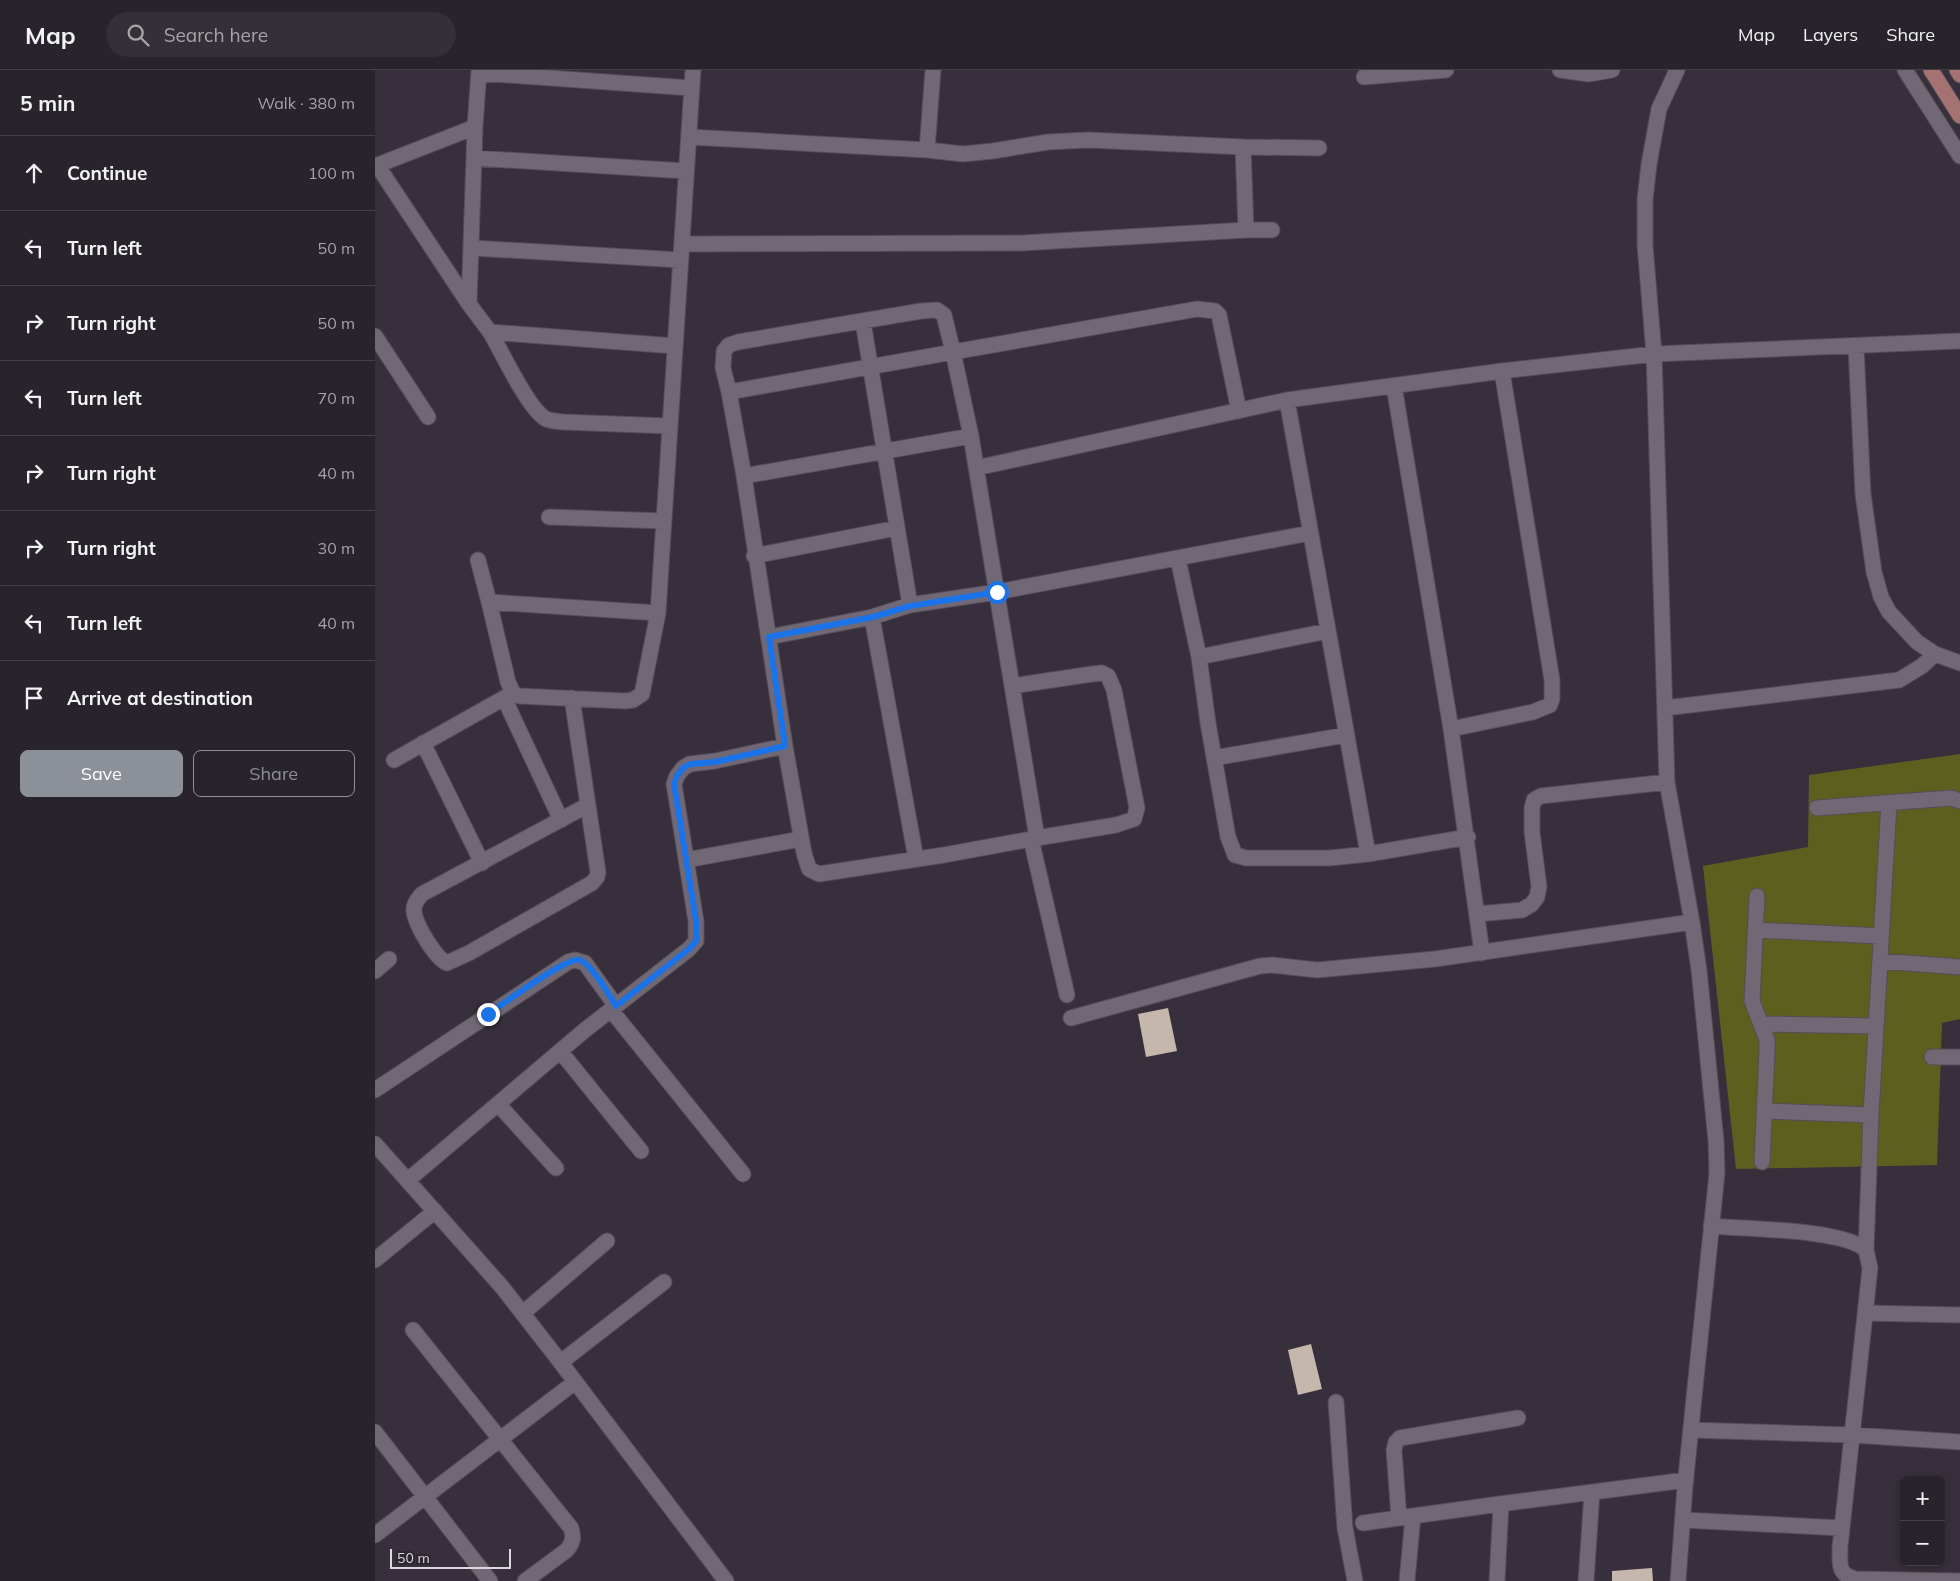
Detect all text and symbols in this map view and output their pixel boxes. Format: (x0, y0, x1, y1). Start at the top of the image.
search box (106, 12, 456, 57)
text: Map (25, 20, 76, 50)
icon: search (124, 21, 152, 49)
text: Search here (164, 23, 268, 47)
text: Map (1738, 23, 1775, 46)
text: Layers (1803, 23, 1858, 46)
text: Share (1886, 23, 1935, 46)
text: 5 min (20, 90, 75, 116)
text: Walk · 380 m (257, 93, 355, 113)
icon: ahead (20, 159, 48, 187)
text: Continue (67, 161, 147, 185)
text: 100 m (308, 163, 355, 183)
icon: left (20, 234, 48, 262)
text: Turn left (67, 236, 142, 260)
text: 50 m (318, 238, 355, 258)
icon: right (20, 309, 48, 337)
text: Turn right (67, 311, 156, 335)
text: 50 m (318, 313, 355, 333)
icon: left (20, 384, 48, 412)
text: Turn left (67, 386, 142, 410)
text: 70 m (318, 388, 355, 408)
icon: right (20, 459, 48, 487)
text: Turn right (67, 461, 156, 485)
text: 40 m (318, 463, 355, 483)
icon: right (20, 534, 48, 562)
text: Turn right (67, 536, 156, 560)
text: 30 m (318, 538, 355, 558)
route start (986, 581, 1009, 604)
icon: left (20, 609, 48, 637)
text: Turn left (67, 611, 142, 635)
text: 40 m (318, 613, 355, 633)
icon: arrive (20, 684, 48, 712)
text: Arrive at destination (67, 686, 253, 710)
button: Save (20, 750, 183, 797)
button: Share (193, 750, 355, 797)
route end (477, 1003, 500, 1026)
map controls (1900, 1476, 1945, 1566)
button: + (1900, 1476, 1945, 1521)
button: − (1900, 1521, 1945, 1566)
scale bar (390, 1546, 511, 1569)
text: 50 m (397, 1549, 430, 1567)

